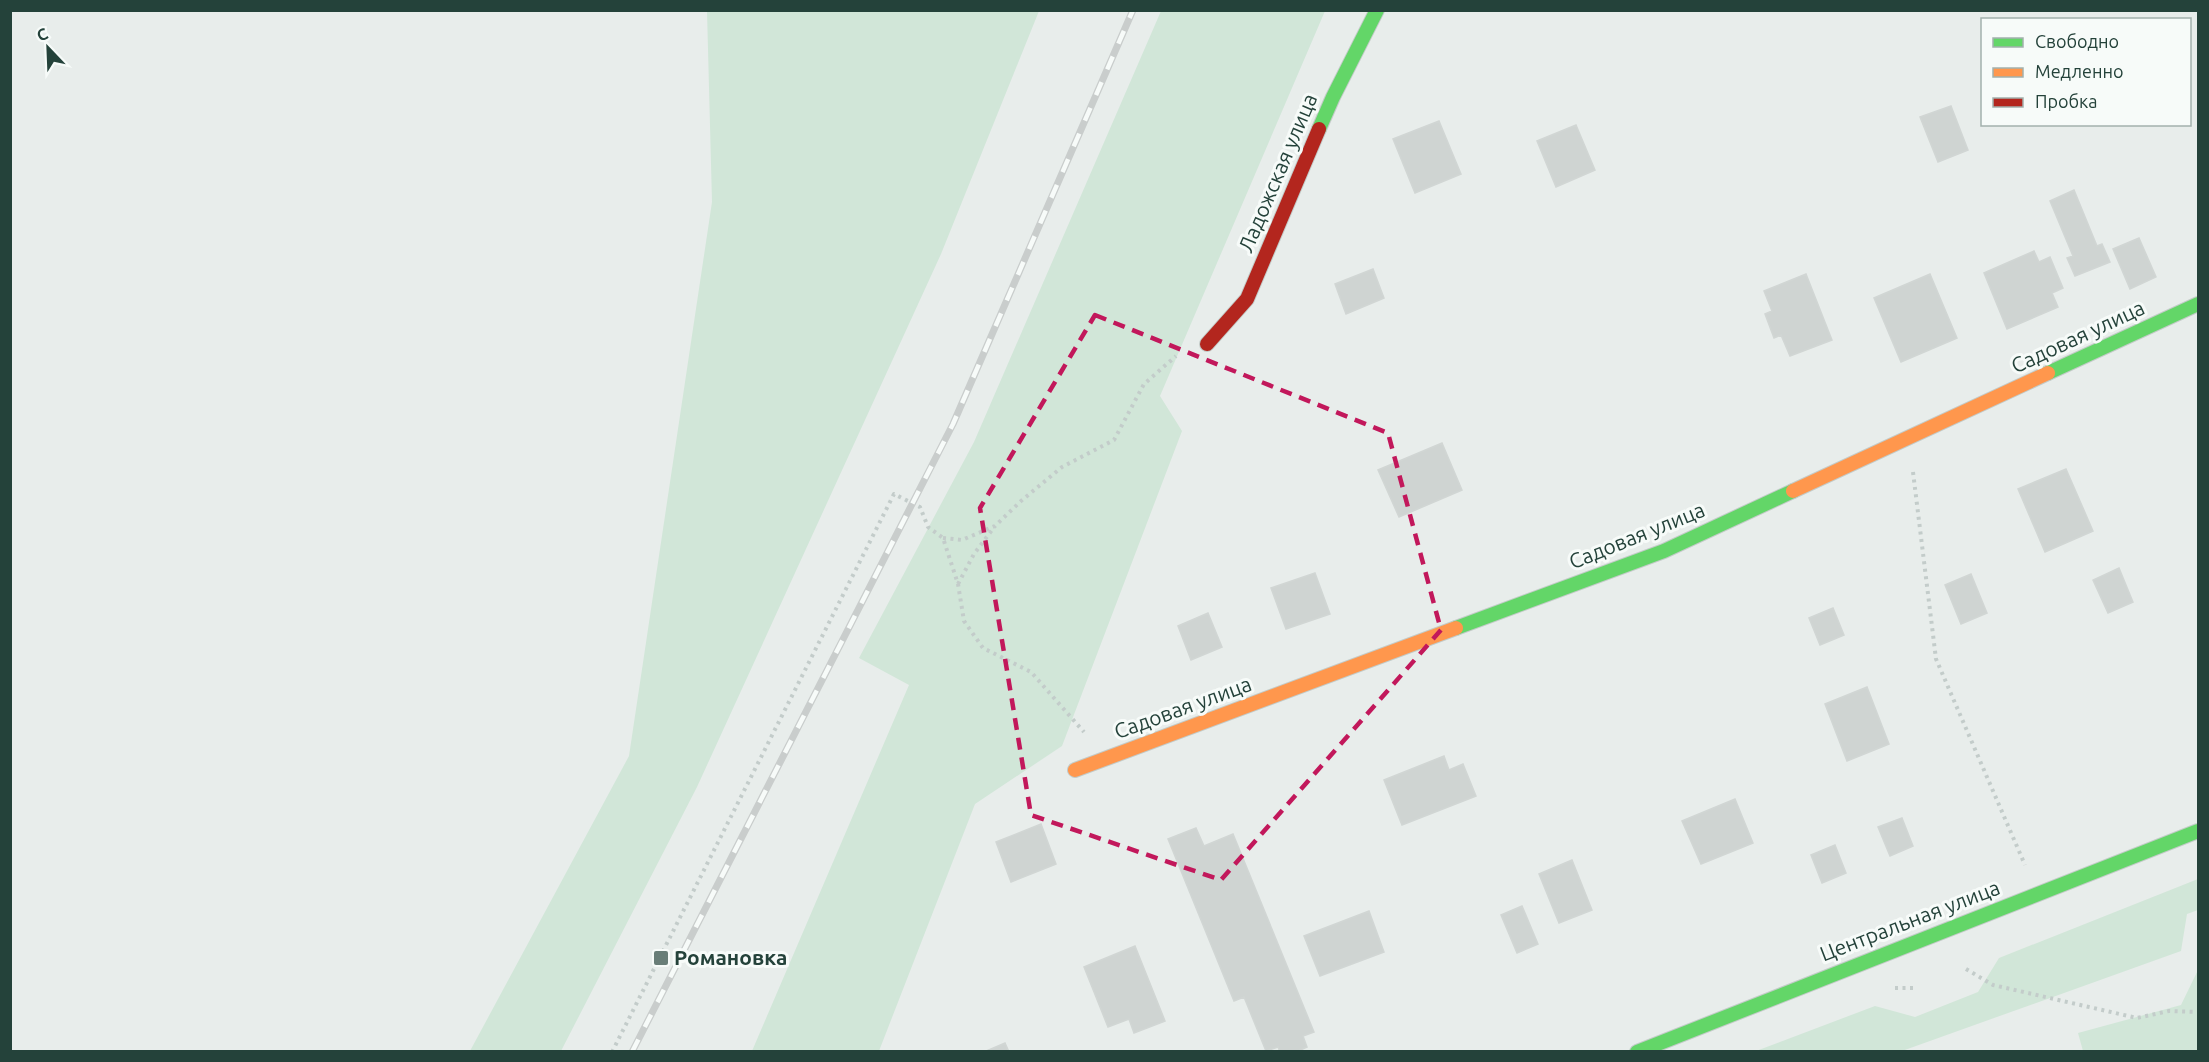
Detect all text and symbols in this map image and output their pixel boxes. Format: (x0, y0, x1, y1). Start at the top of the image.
north arrow (18, 18, 78, 78)
legend (1981, 18, 2191, 126)
text: С (34, 24, 50, 44)
text: Свободно (2035, 31, 2119, 51)
text: Медленно (2035, 61, 2124, 81)
street label: Ладожская улица (1233, 90, 1321, 255)
text: Пробка (2035, 91, 2098, 111)
street label: Садовая улица (2007, 295, 2148, 377)
street label: Садовая улица (1565, 497, 1708, 573)
street label: Садовая улица (1111, 671, 1255, 743)
street label: Центральная улица (1816, 875, 2003, 965)
place label: Романовка (674, 945, 787, 969)
marker: Романовка (652, 949, 670, 967)

